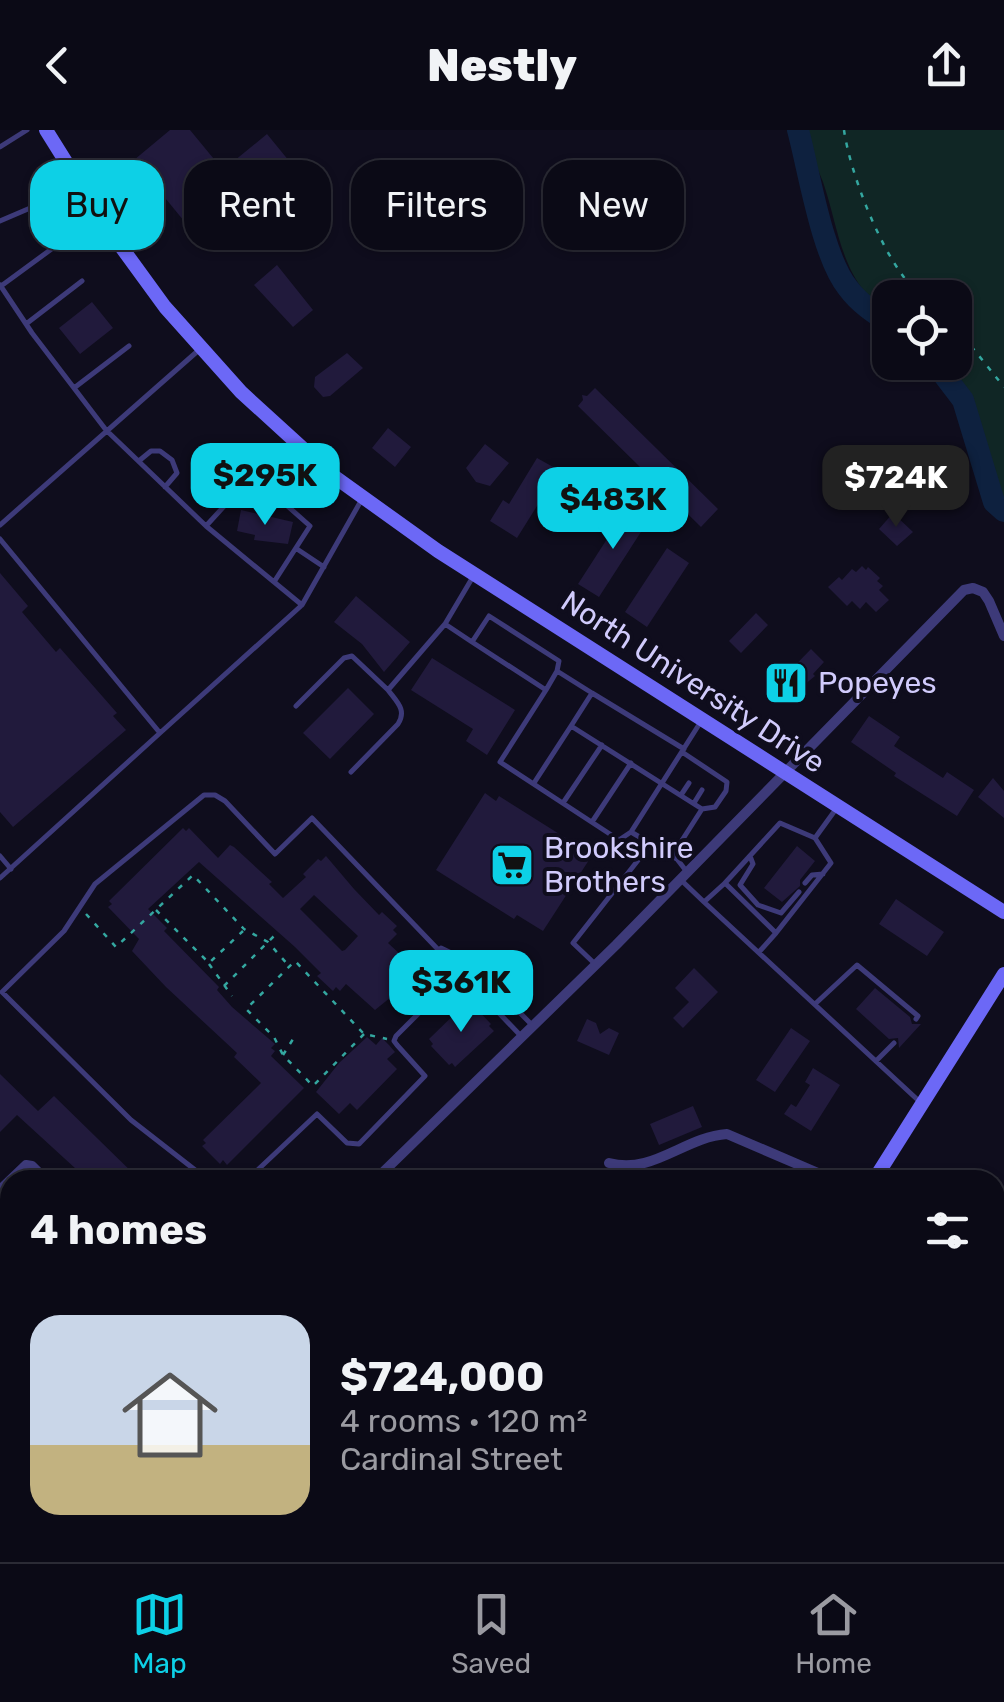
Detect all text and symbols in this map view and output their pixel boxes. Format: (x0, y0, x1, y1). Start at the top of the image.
icon: back (30, 38, 85, 93)
icon: share (919, 38, 974, 93)
text: Nestly (427, 39, 577, 92)
chip: Buy (30, 160, 164, 250)
chip: Rent (184, 160, 331, 250)
chip: Filters (351, 160, 523, 250)
chip: New (543, 160, 684, 250)
map controls (872, 280, 972, 380)
button: locate (872, 280, 972, 380)
pin: $295K (195, 443, 335, 528)
pin: $724K (826, 445, 966, 530)
text: $295K (213, 456, 317, 494)
text: $724K (844, 458, 948, 496)
pin: $483K (543, 467, 683, 552)
text: $483K (559, 480, 667, 518)
street label: North University Drive (554, 583, 832, 781)
restaurant icon: Popeyes (763, 660, 809, 706)
place label: Popeyes (818, 665, 937, 701)
place label: Brookshire Brothers (544, 830, 694, 900)
supermarket icon: Brookshire Brothers (489, 842, 535, 888)
pin: $361K (391, 950, 531, 1035)
text: $361K (411, 963, 511, 1001)
icon: filters (920, 1203, 975, 1258)
text: 4 homes (30, 1205, 207, 1255)
text: $724,000 (340, 1352, 545, 1402)
icon: home (110, 1355, 230, 1475)
text: 4 rooms · 120 m² (340, 1402, 587, 1440)
text: Cardinal Street (340, 1440, 563, 1478)
tab: Map (132, 1587, 187, 1680)
tab: Saved (451, 1587, 531, 1680)
tab: Home (795, 1587, 872, 1680)

